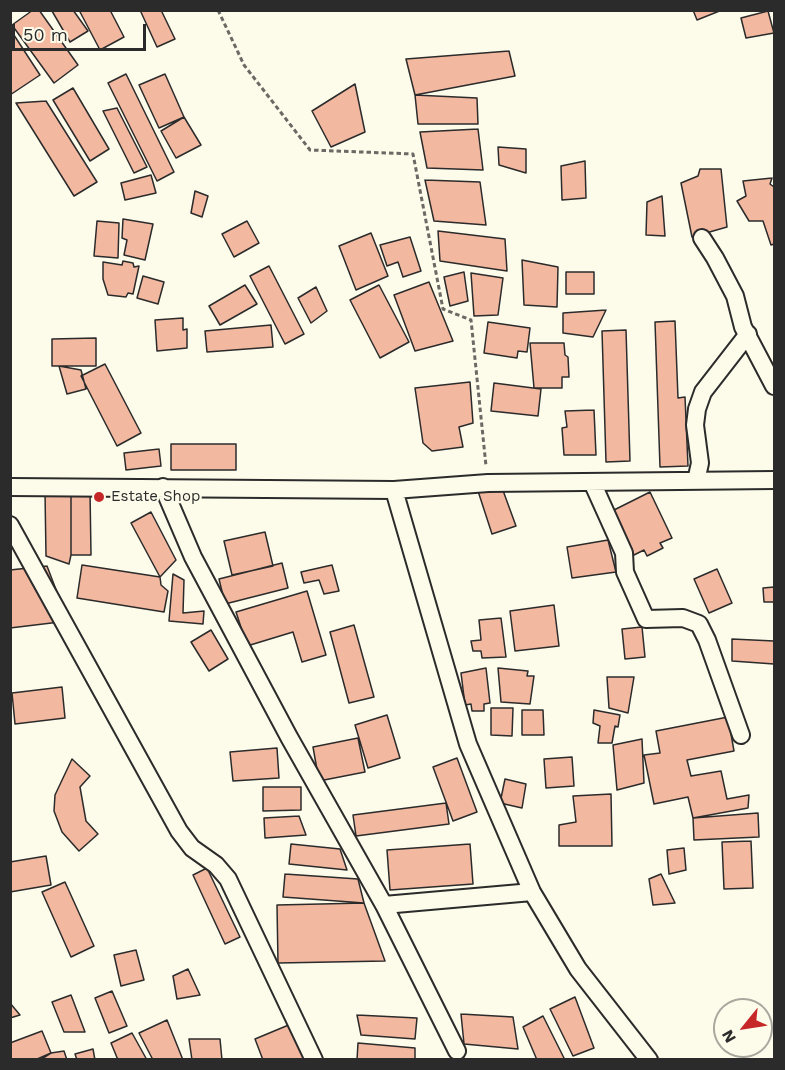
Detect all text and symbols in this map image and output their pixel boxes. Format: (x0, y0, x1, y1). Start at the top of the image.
scale bar (15, 12, 148, 50)
text: 50 m (23, 24, 68, 45)
place label: Estate Shop (111, 488, 200, 506)
marker: Estate Shop (92, 490, 106, 504)
north arrow (713, 998, 773, 1058)
text: N (718, 1026, 740, 1046)

